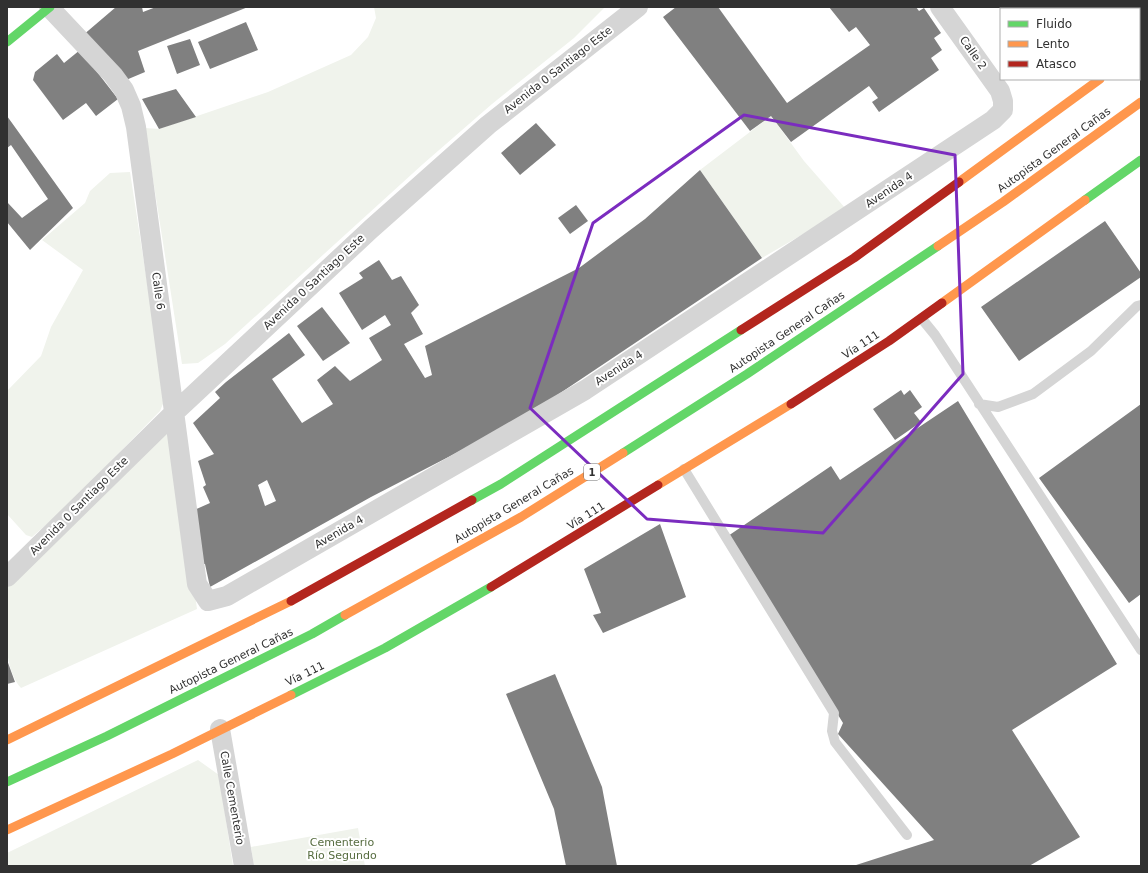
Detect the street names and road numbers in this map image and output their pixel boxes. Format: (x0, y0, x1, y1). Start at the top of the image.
street label: Avenida 0 Santiago Este (501, 24, 615, 116)
street label: Calle 2 (957, 34, 989, 72)
street label: Autopista General Cañas (995, 104, 1113, 195)
street label: Avenida 4 (863, 169, 915, 211)
street label: Avenida 0 Santiago Este (261, 232, 367, 332)
street label: Calle 6 (149, 271, 167, 311)
street label: Autopista General Cañas (727, 288, 847, 376)
street label: Vía 111 (840, 328, 882, 362)
street label: Avenida 4 (593, 348, 645, 388)
street label: Avenida 0 Santiago Este (27, 454, 131, 558)
street label: Autopista General Cañas (452, 464, 576, 546)
road number: 1 (584, 464, 600, 480)
street label: Vía 111 (565, 499, 607, 533)
street label: Avenida 4 (312, 513, 366, 551)
street label: Autopista General Cañas (167, 625, 295, 697)
street label: Vía 111 (283, 659, 327, 689)
street label: Calle Cementerio (217, 750, 247, 846)

